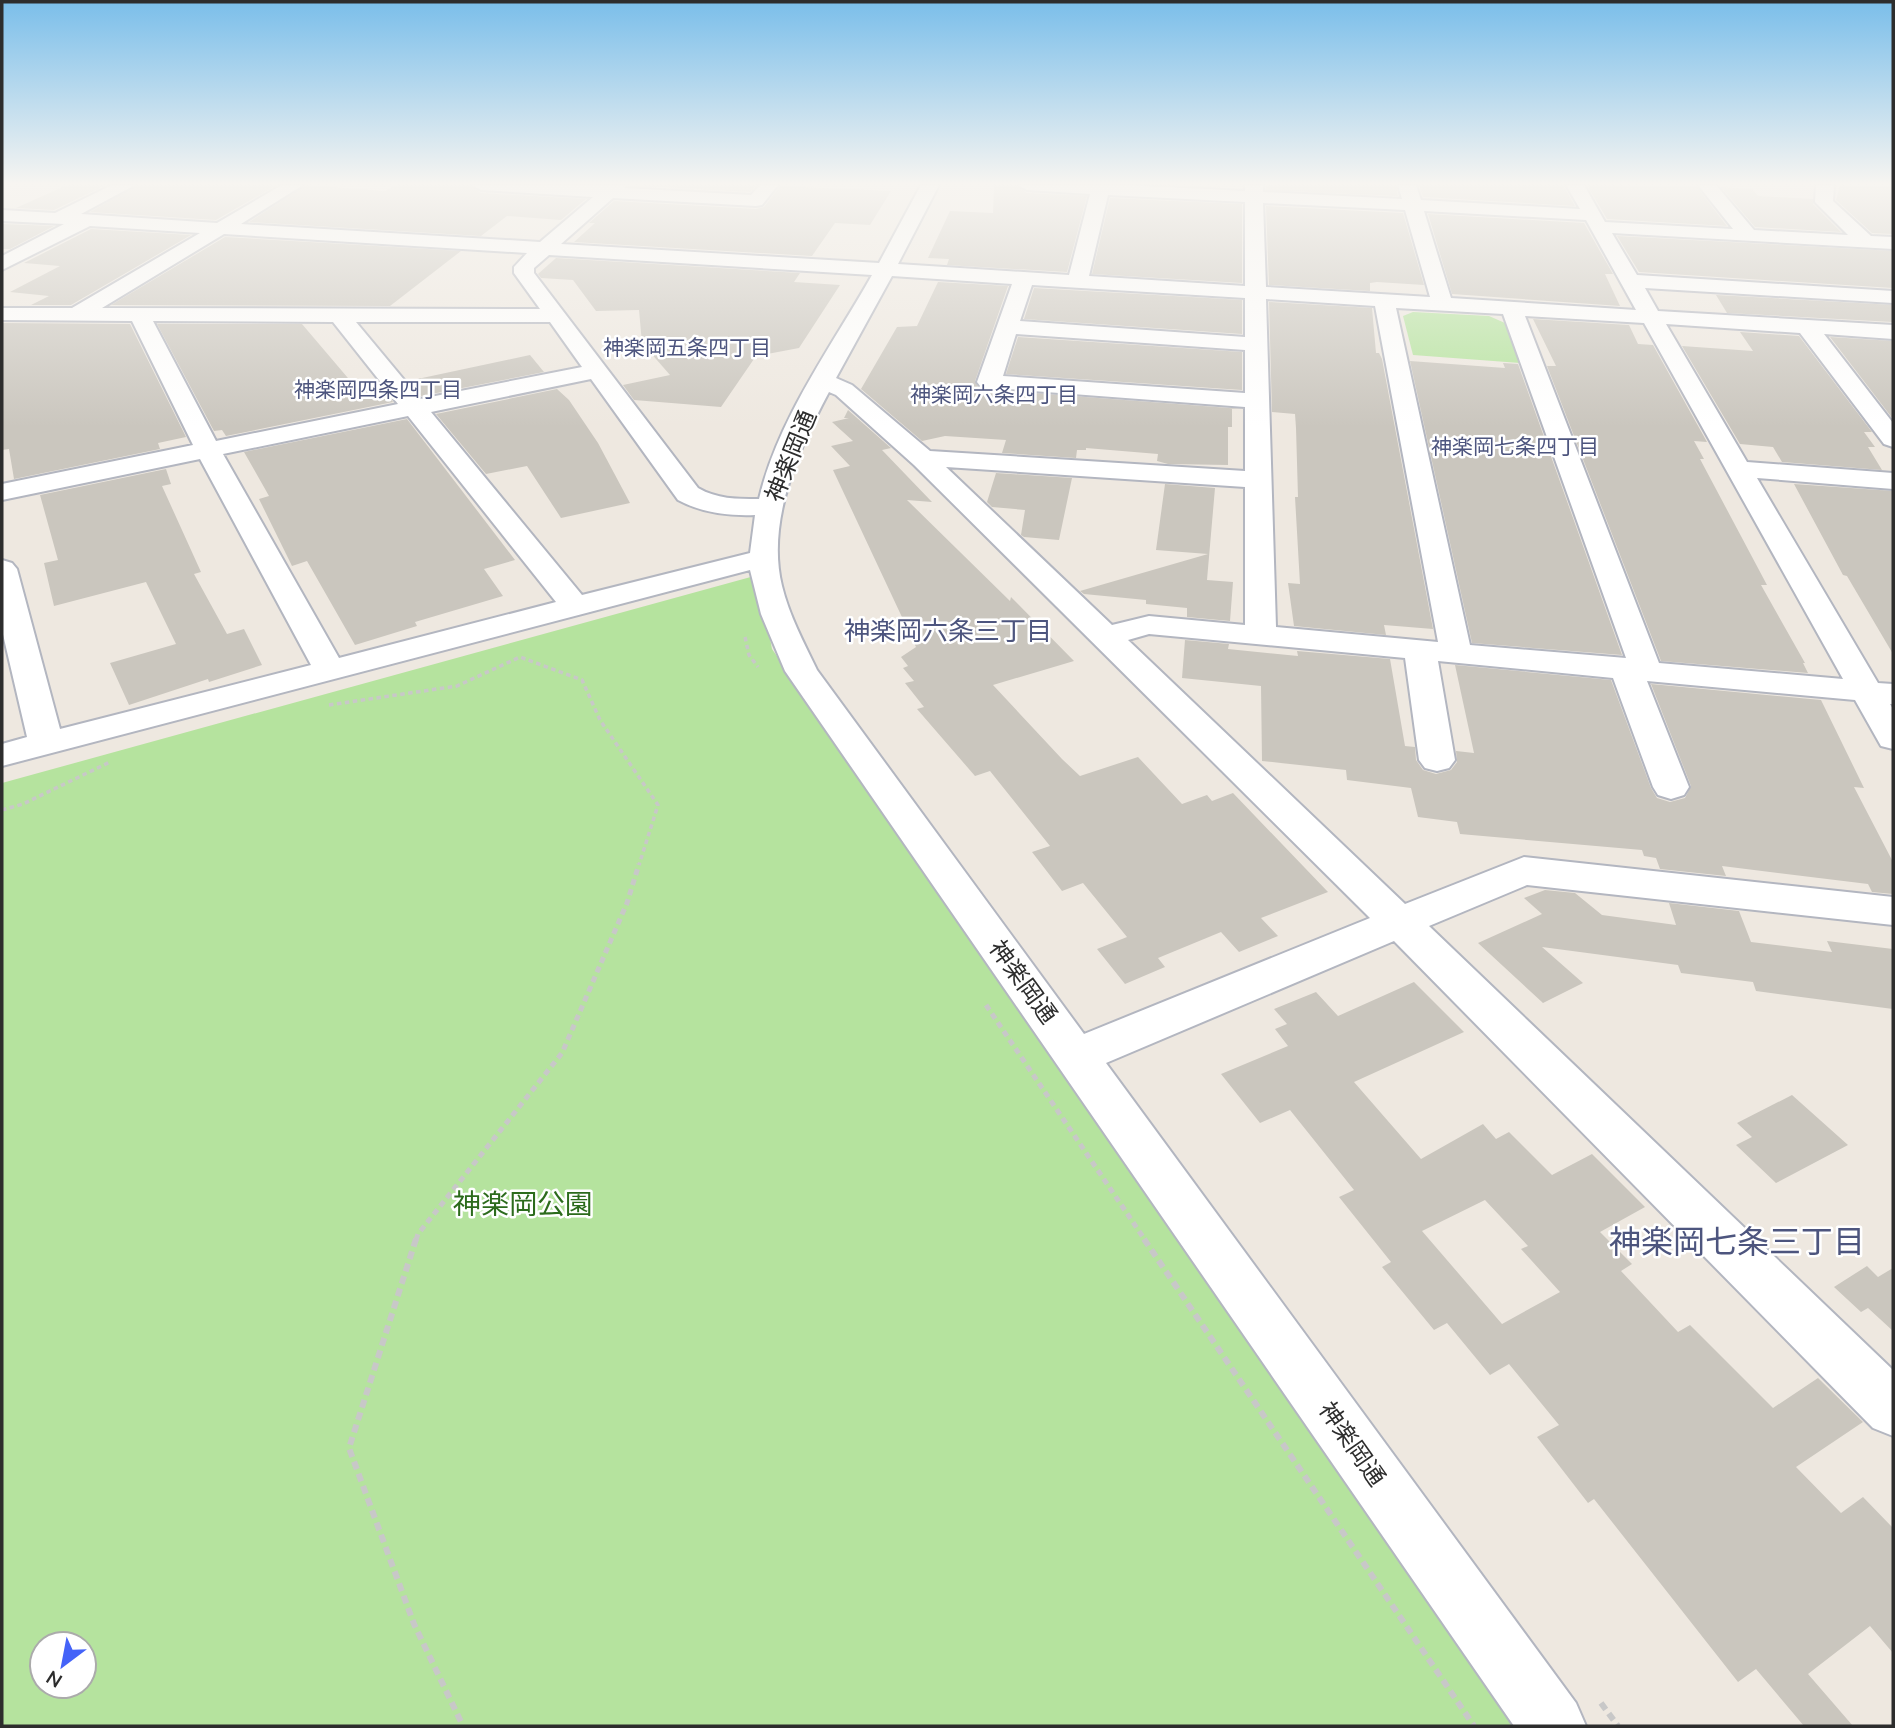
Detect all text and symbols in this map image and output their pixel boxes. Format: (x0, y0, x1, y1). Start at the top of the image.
district label: 神楽岡五条四丁目 (603, 334, 771, 362)
district label: 神楽岡四条四丁目 (294, 376, 462, 404)
district label: 神楽岡六条四丁目 (910, 381, 1078, 409)
street label: 神楽岡通 (758, 406, 824, 506)
district label: 神楽岡七条四丁目 (1431, 433, 1599, 461)
district label: 神楽岡六条三丁目 (844, 614, 1052, 649)
street label: 神楽岡通 (982, 934, 1064, 1030)
park label: 神楽岡公園 (453, 1186, 593, 1224)
district label: 神楽岡七条三丁目 (1609, 1221, 1865, 1264)
street label: 神楽岡通 (1311, 1396, 1393, 1492)
north arrow (28, 1630, 98, 1700)
text: N (42, 1664, 67, 1693)

